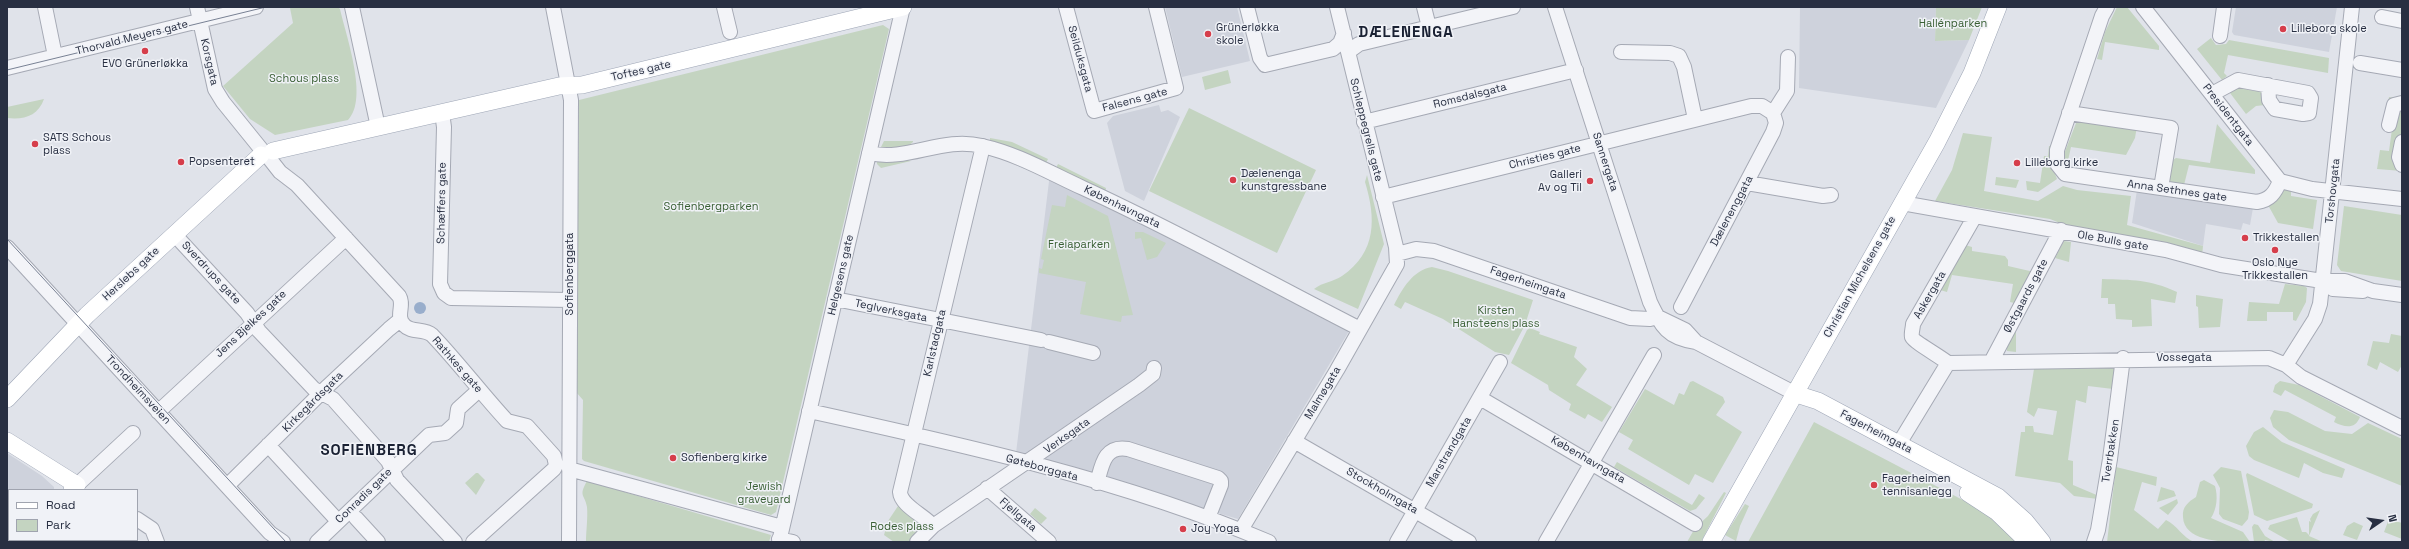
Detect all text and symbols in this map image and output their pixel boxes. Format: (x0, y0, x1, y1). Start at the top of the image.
park label: Hallénparken (1919, 17, 1987, 31)
street label: Thorvald Meyers gate (75, 18, 189, 58)
place label: Grünerløkka skole (1216, 21, 1279, 47)
place label: Lilleborg skole (2291, 22, 2367, 36)
street label: Seilduksgata (1065, 24, 1095, 94)
district label: DÆLENENGA (1358, 24, 1454, 42)
marker: Lilleborg skole (2278, 24, 2288, 34)
marker: Grünerløkka skole (1203, 29, 1213, 39)
street label: Korsgata (197, 37, 221, 87)
marker: EVO Grünerløkka (140, 46, 150, 56)
place label: EVO Grünerløkka (102, 57, 188, 71)
street label: Toftes gate (610, 58, 672, 84)
park label: Schous plass (269, 72, 339, 86)
street label: Schleppegrells gate (1347, 77, 1385, 183)
street label: Romsdalsgata (1432, 80, 1508, 112)
street label: Presidentgata (2200, 81, 2256, 149)
street label: Falsens gate (1101, 85, 1169, 115)
place label: SATS Schous plass (43, 131, 111, 157)
street label: Sannergata (1589, 131, 1621, 193)
marker: SATS Schous plass (30, 139, 40, 149)
street label: Christies gate (1508, 142, 1582, 172)
place label: Popsenteret (189, 155, 255, 169)
place label: Lilleborg kirke (2025, 156, 2098, 170)
marker: Popsenteret (176, 157, 186, 167)
marker: Lilleborg kirke (2012, 158, 2022, 168)
street label: Torshovgata (2323, 158, 2343, 224)
street label: Schæffers gate (435, 162, 449, 244)
place label: Dælenenga kunstgressbane (1241, 167, 1327, 193)
place label: Galleri Av og Til (1538, 168, 1582, 194)
street label: Dælenenggata (1708, 173, 1756, 249)
marker: Dælenenga kunstgressbane (1228, 175, 1238, 185)
marker: Galleri Av og Til (1585, 176, 1595, 186)
street label: Anna Sethnes gate (2126, 177, 2228, 205)
street label: Københavngata (1082, 183, 1162, 231)
park label: Sofienbergparken (664, 200, 758, 214)
street label: Christian Michelsens gate (1821, 214, 1899, 340)
street label: Ole Bulls gate (2076, 228, 2150, 254)
place label: Trikkestallen (2253, 231, 2319, 245)
street label: Sofienberggata (563, 233, 577, 315)
marker: Trikkestallen (2240, 233, 2250, 243)
street label: Helgesens gate (825, 234, 857, 316)
park label: Freiaparken (1048, 238, 1110, 252)
street label: Sverdrups gate (179, 239, 243, 307)
street label: Herslebs gate (100, 244, 162, 304)
marker: Oslo Nye Trikkestallen (2270, 245, 2280, 255)
place label: Oslo Nye Trikkestallen (2242, 256, 2308, 282)
street label: Østgaards gate (2001, 257, 2051, 335)
street label: Fagerheimgata (1488, 264, 1568, 302)
street label: Askergata (1911, 269, 1949, 321)
street label: Jens Bjelkes gate (213, 288, 289, 360)
street label: Teglverksgata (853, 297, 929, 325)
park label: Kirsten Hansteens plass (1453, 304, 1539, 330)
street label: Karlstadgata (921, 308, 949, 378)
street label: Rathkes gate (429, 334, 485, 396)
street label: Vossegata (2156, 351, 2212, 365)
street label: Trondheimsveien (103, 353, 173, 427)
street label: Malmøgata (1302, 364, 1344, 422)
street label: Kirkegårdsgata (280, 369, 346, 435)
street label: Fagerheimgata (1838, 407, 1914, 457)
street label: Marstrandgata (1424, 414, 1474, 490)
street label: Verksgata (1041, 415, 1093, 457)
street label: Tverrbakken (2099, 418, 2123, 484)
street label: Københavngata (1549, 433, 1627, 487)
district label: SOFIENBERG (320, 442, 418, 460)
place label: Sofienberg kirke (681, 451, 767, 465)
street label: Gøteborggata (1004, 452, 1080, 484)
marker: Sofienberg kirke (668, 453, 678, 463)
street label: Stockholmgata (1344, 465, 1420, 517)
street label: Conradis gate (333, 466, 395, 526)
place label: Fagerheimen tennisanlegg (1882, 472, 1952, 498)
park label: Jewish graveyard (737, 480, 791, 506)
marker: Fagerheimen tennisanlegg (1869, 480, 1879, 490)
legend (8, 489, 138, 541)
street label: Fjellgata (997, 495, 1039, 535)
text: Road (46, 497, 75, 513)
north arrow (2361, 501, 2401, 541)
text: N (2385, 513, 2400, 523)
text: Park (46, 517, 71, 533)
park label: Rodes plass (870, 520, 934, 534)
place label: Joy Yoga (1191, 522, 1240, 536)
marker: Joy Yoga (1178, 524, 1188, 534)

